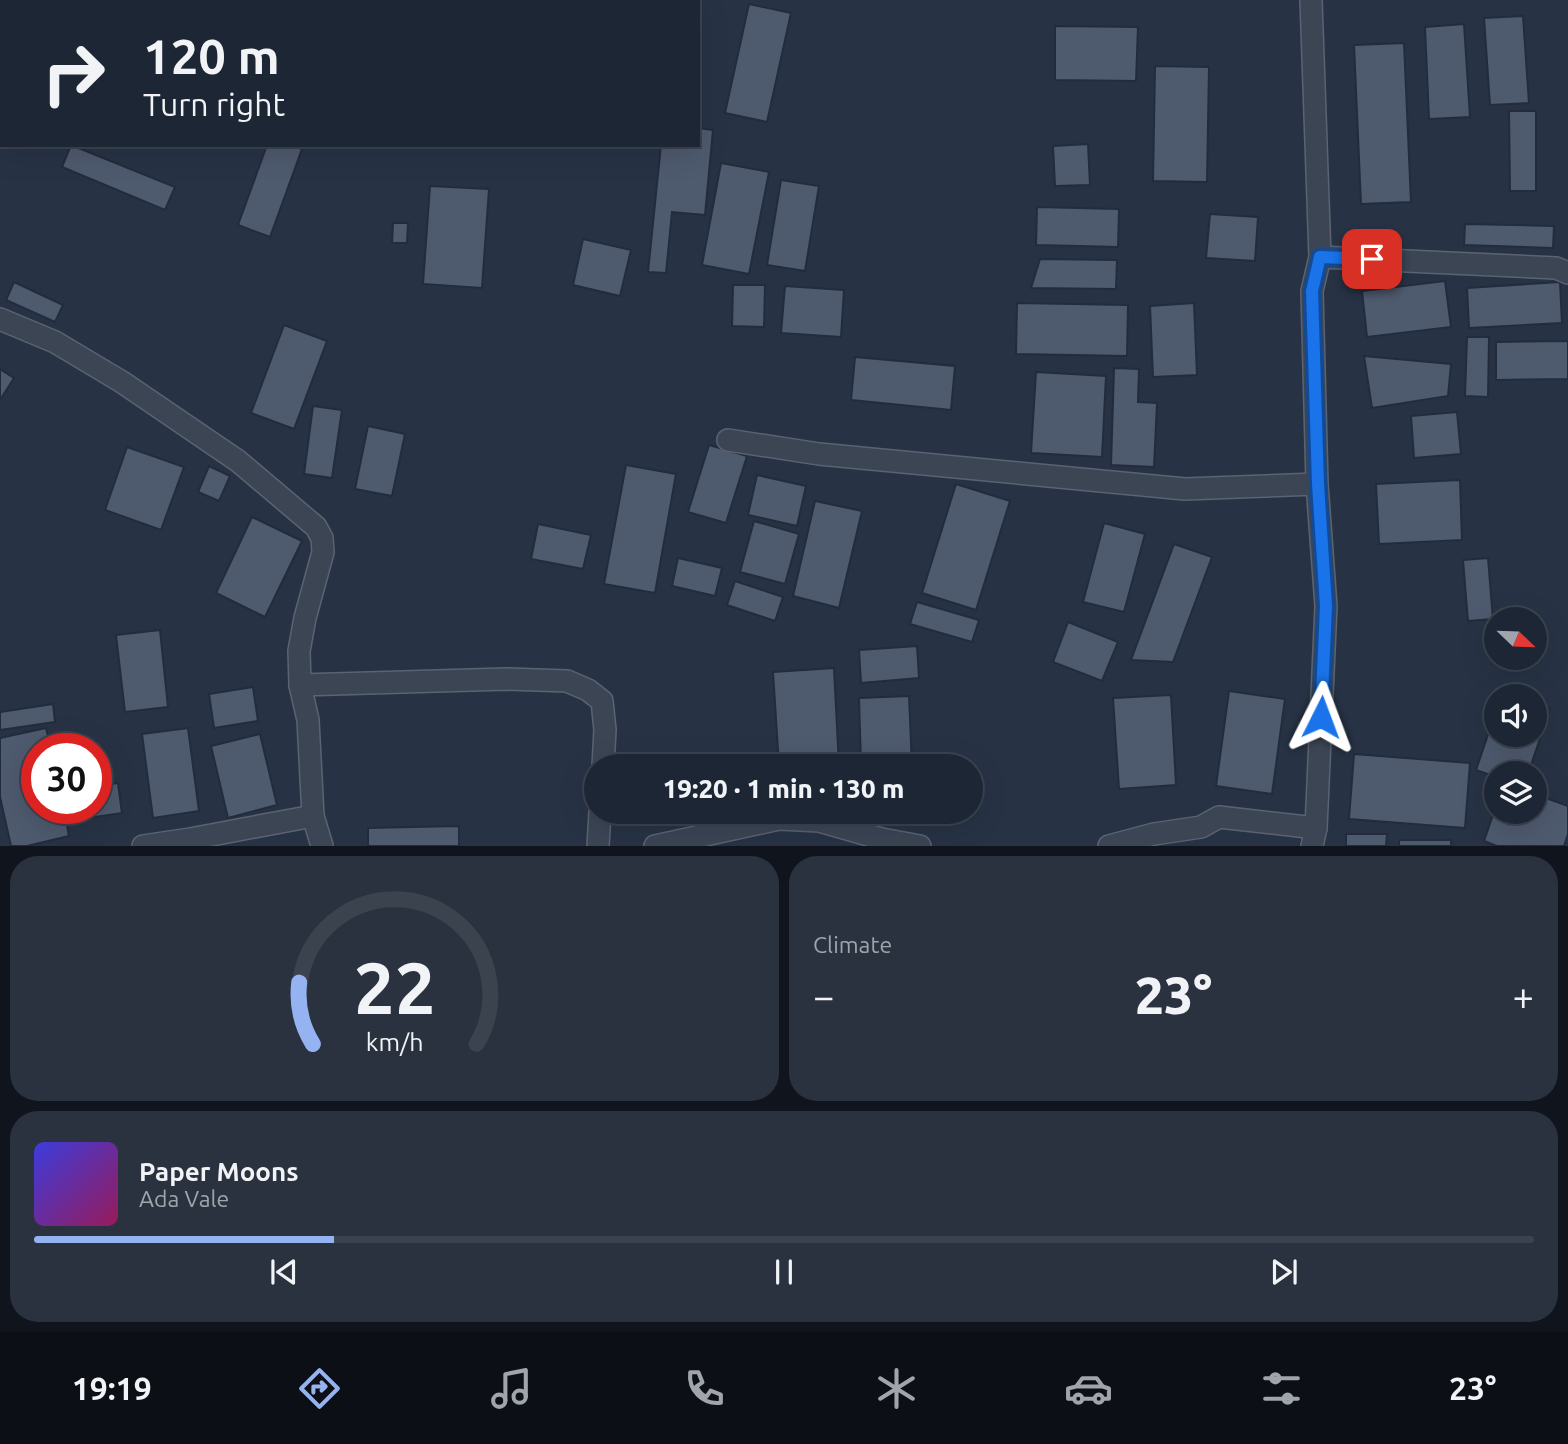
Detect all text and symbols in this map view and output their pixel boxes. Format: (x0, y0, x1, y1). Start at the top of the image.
icon: right (28, 28, 119, 119)
text: 120 m (143, 28, 280, 83)
text: Turn right (143, 86, 285, 122)
pin (1342, 229, 1402, 289)
icon: arrive (1353, 240, 1391, 278)
north arrow (1484, 607, 1547, 670)
map controls (1484, 607, 1547, 824)
position arrow (1284, 680, 1358, 754)
button: sound (1484, 684, 1547, 747)
speed limit sign: 30 (21, 733, 112, 824)
button: layers (1484, 761, 1547, 824)
text: 19:20 · 1 min · 130 m (663, 774, 904, 803)
text: Climate (813, 932, 892, 957)
text: 22 (353, 947, 436, 1029)
text: 23° (1135, 966, 1212, 1024)
text: − (813, 975, 834, 1017)
text: + (1513, 975, 1534, 1017)
text: km/h (366, 1028, 423, 1056)
text: Paper Moons (139, 1157, 298, 1186)
text: Ada Vale (139, 1186, 229, 1211)
icon: previous (265, 1253, 303, 1291)
icon: pause (765, 1253, 803, 1291)
icon: next (1265, 1253, 1303, 1291)
icon: directions (295, 1364, 344, 1413)
icon: music (487, 1364, 536, 1413)
icon: phone (680, 1364, 729, 1413)
icon: climate (872, 1364, 921, 1413)
icon: car (1064, 1364, 1113, 1413)
icon: filters (1257, 1364, 1306, 1413)
text: 19:19 (72, 1370, 152, 1406)
text: 23° (1449, 1370, 1496, 1406)

